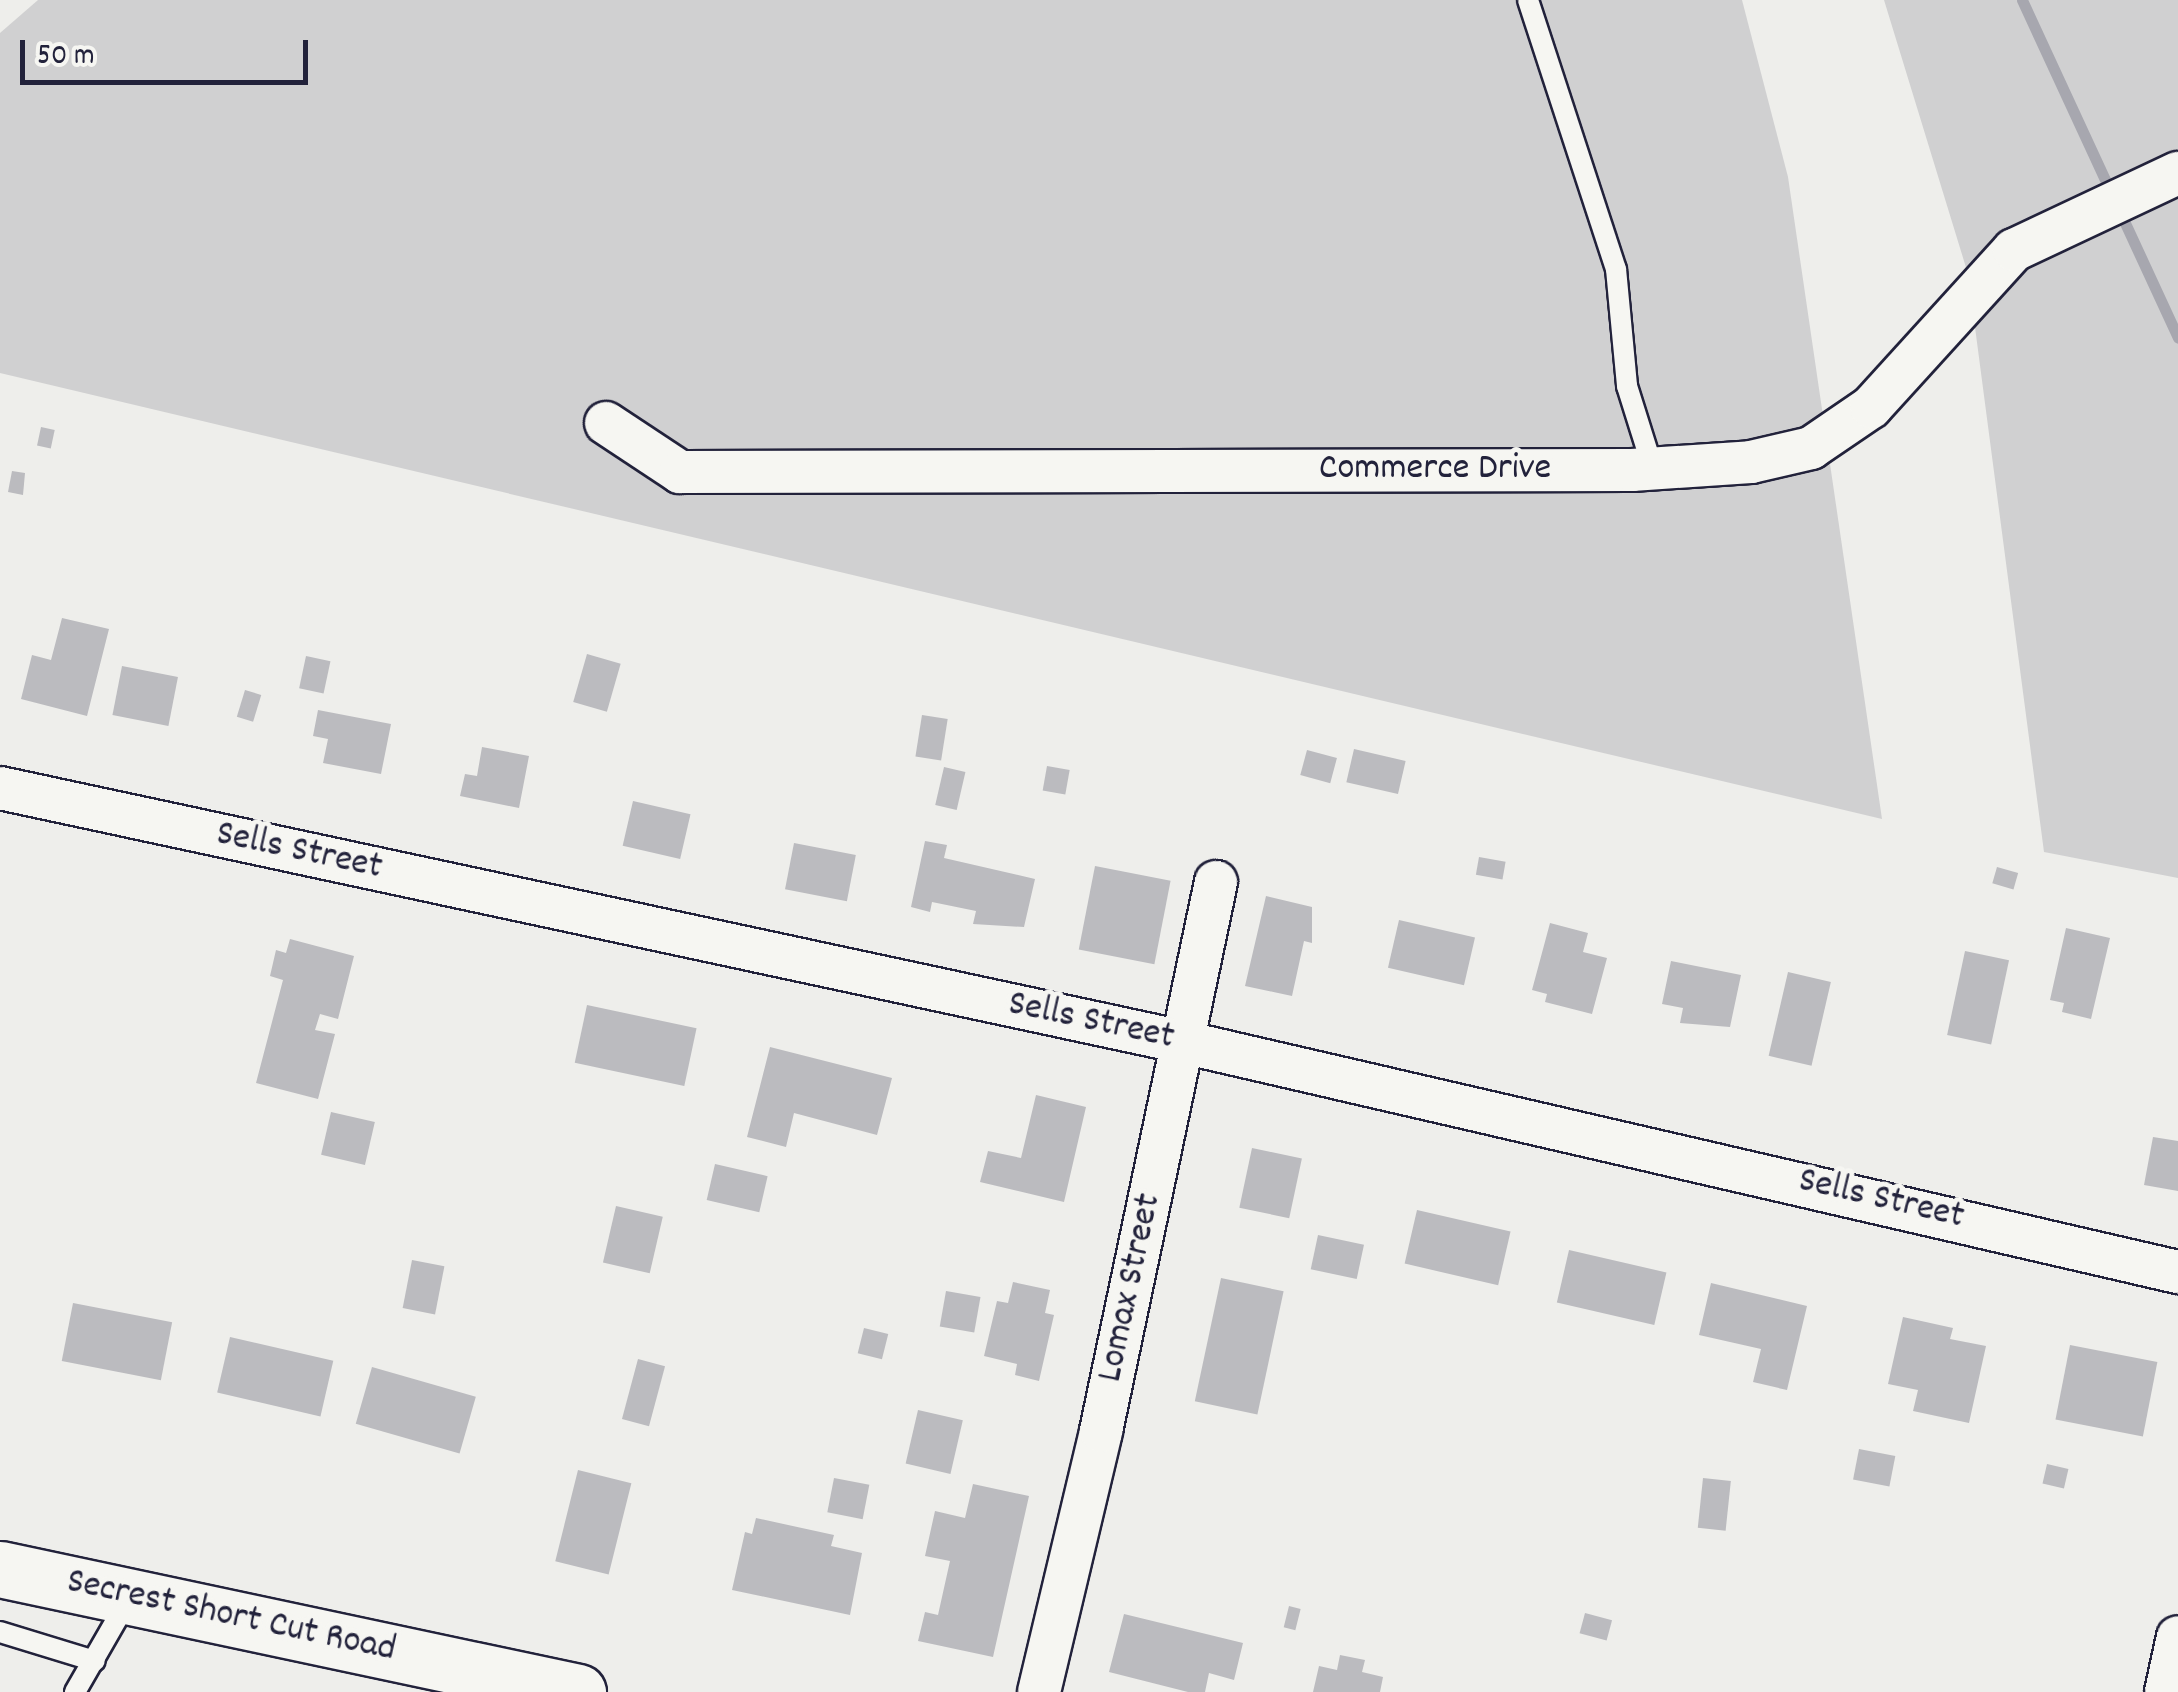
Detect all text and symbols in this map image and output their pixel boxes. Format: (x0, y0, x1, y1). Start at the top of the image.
scale bar (25, 20, 312, 82)
text: 50 m (37, 36, 95, 79)
street label: Commerce Drive (1319, 447, 1551, 493)
street label: Sells Street (212, 812, 386, 892)
street label: Sells Street (1004, 982, 1178, 1062)
street label: Sells Street (1794, 1159, 1968, 1241)
street label: Lomax Street (1089, 1190, 1173, 1386)
street label: Secrest Short Cut Road (62, 1560, 400, 1674)

